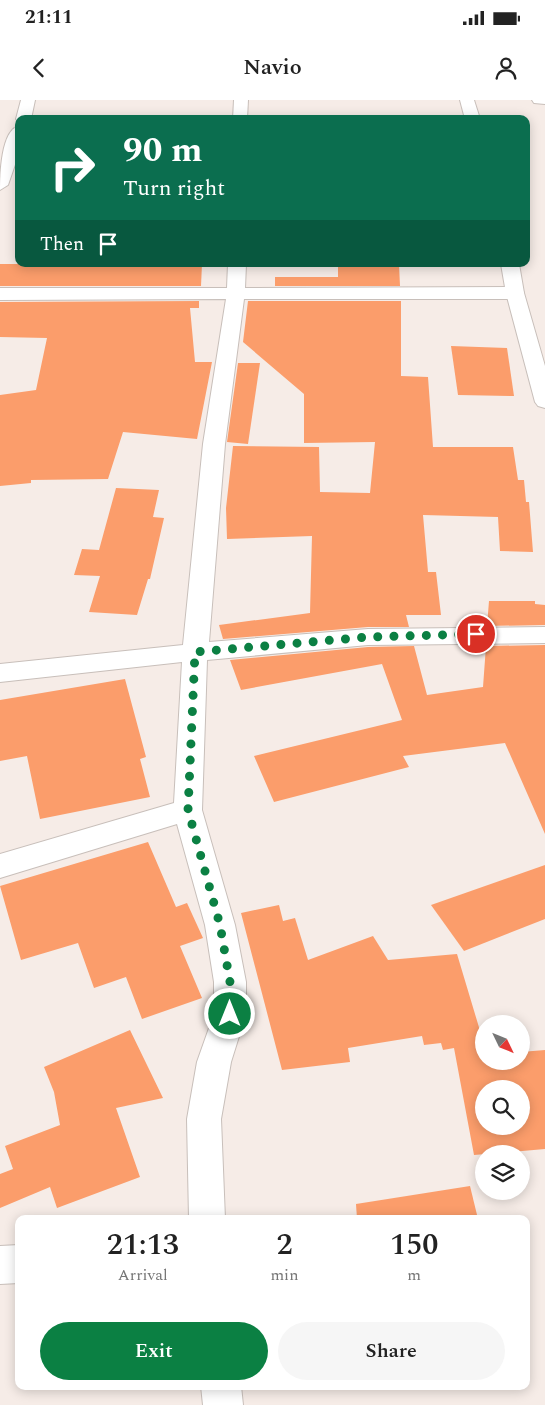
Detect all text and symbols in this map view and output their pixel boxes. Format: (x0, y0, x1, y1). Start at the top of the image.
text: 21:11 (25, 3, 73, 32)
text: Navio (243, 51, 302, 84)
icon: back (25, 54, 53, 82)
icon: person (492, 54, 520, 82)
text: 90 m (123, 124, 203, 177)
icon: right (40, 135, 105, 200)
text: Turn right (123, 172, 225, 205)
text: Then (40, 230, 84, 259)
icon: arrive (94, 230, 122, 258)
pin (455, 613, 497, 655)
icon: arrive (462, 620, 490, 648)
position arrow (203, 987, 255, 1039)
north arrow (475, 1015, 530, 1070)
map controls (475, 1015, 530, 1200)
button: search (475, 1080, 530, 1135)
button: layers (475, 1145, 530, 1200)
text: 21:13 (107, 1222, 179, 1268)
text: 2 (276, 1222, 292, 1268)
text: 150 (390, 1222, 438, 1268)
text: Arrival (118, 1263, 168, 1287)
text: min (270, 1263, 298, 1287)
text: m (407, 1263, 421, 1287)
button: Exit (40, 1322, 268, 1380)
button: Share (278, 1322, 505, 1380)

